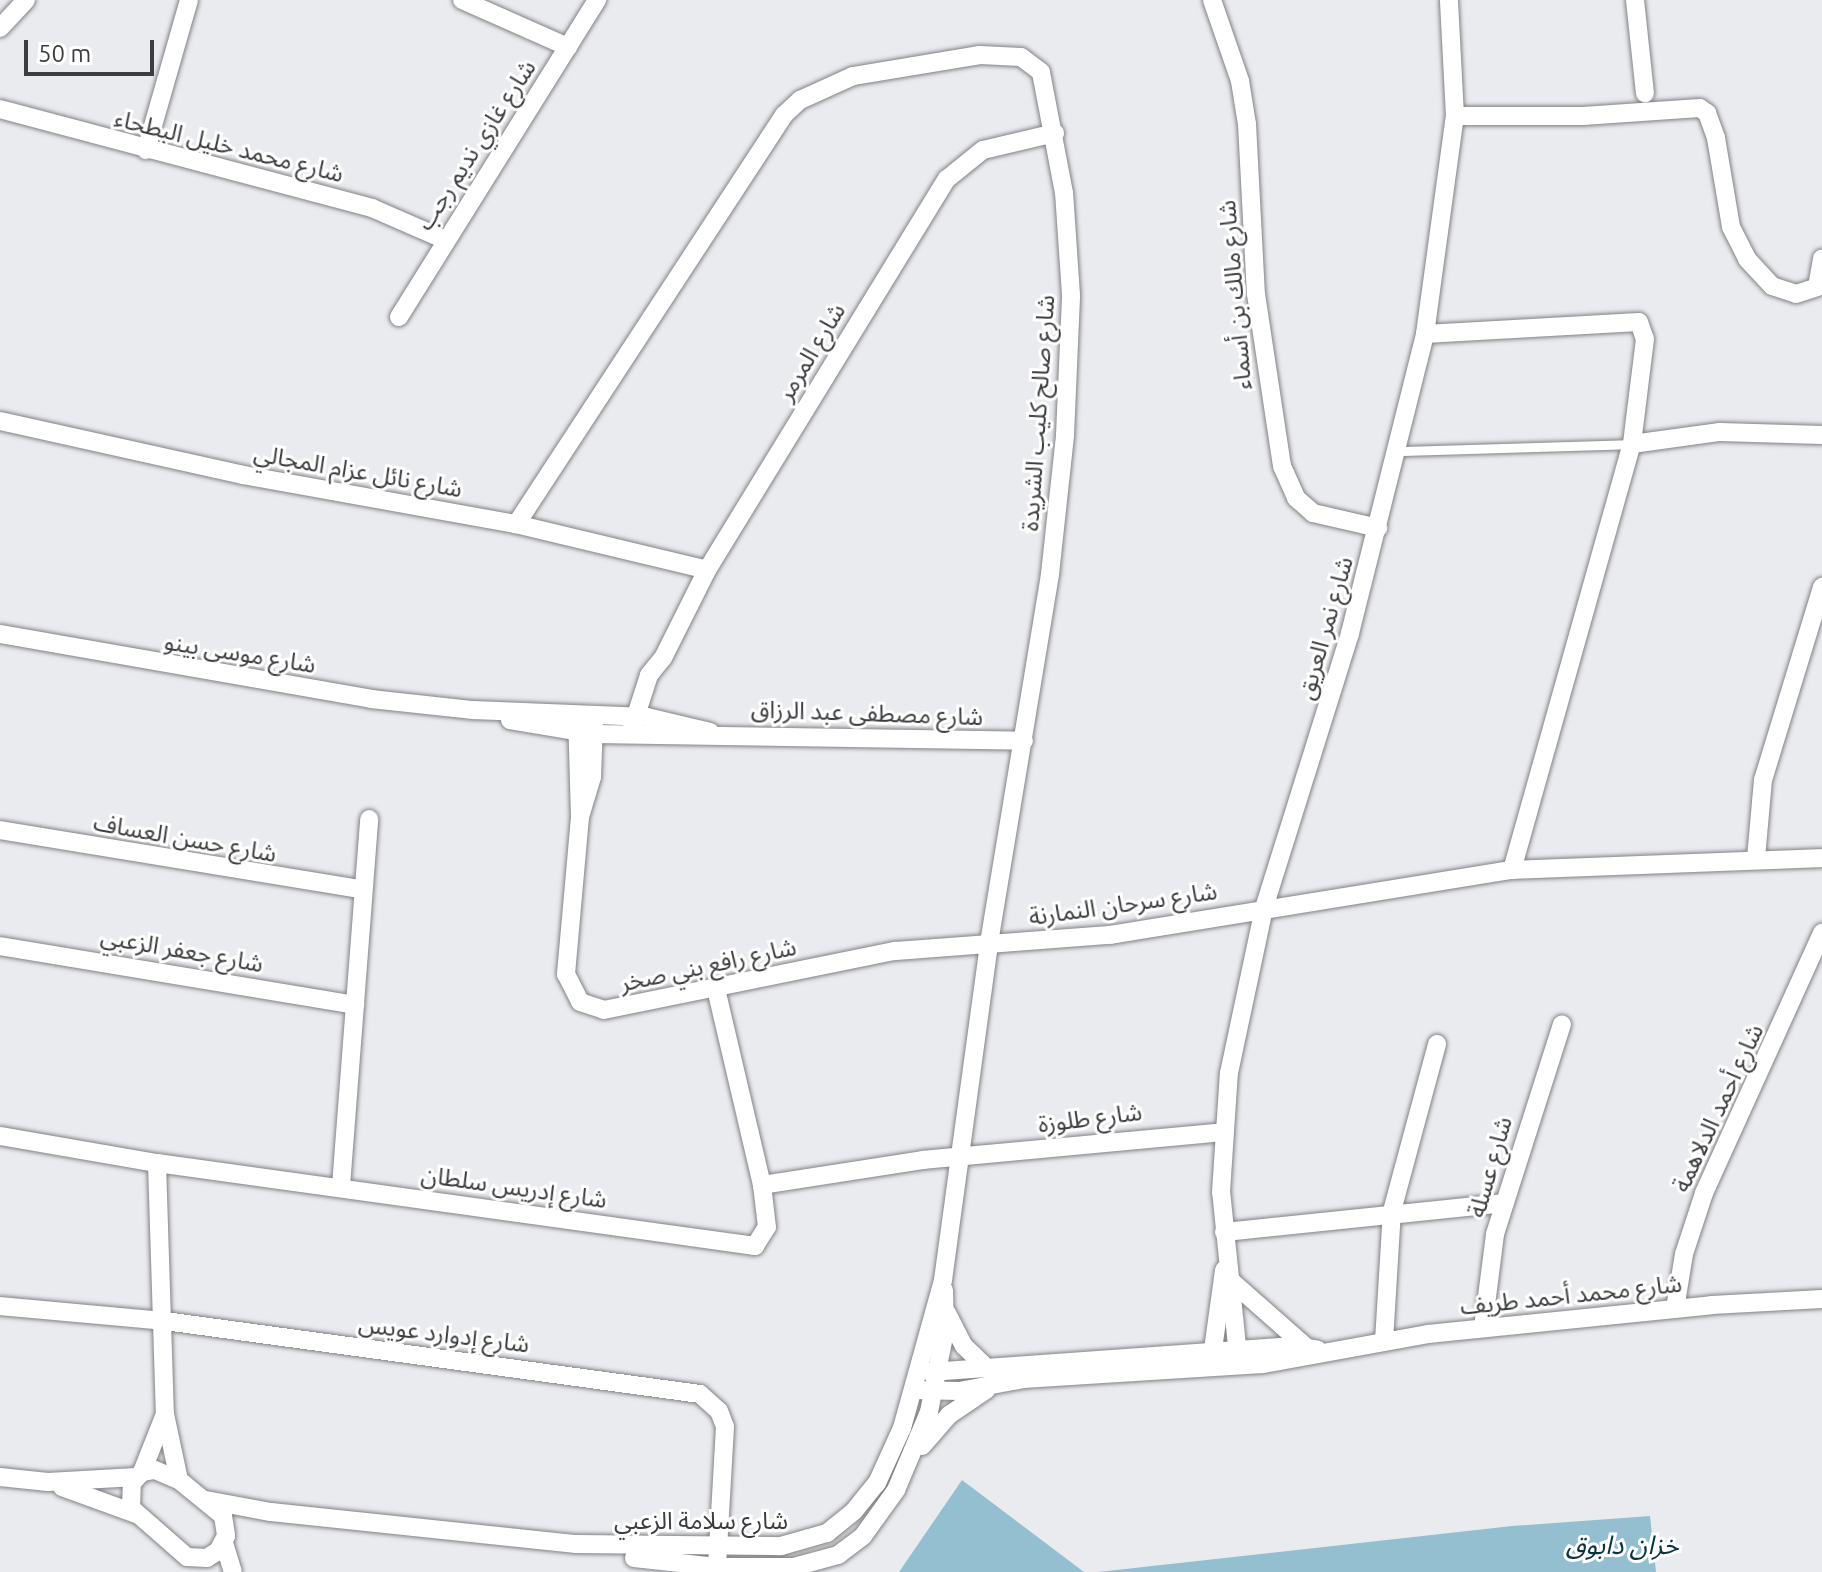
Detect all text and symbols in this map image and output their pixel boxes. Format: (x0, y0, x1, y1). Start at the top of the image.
scale bar (28, 24, 158, 74)
text: 50 m (38, 40, 91, 67)
street label: شارع غازي نديم رجب (410, 54, 542, 236)
street label: شارع محمد خليل البطحاء (112, 104, 346, 188)
street label: شارع مالك بن أسماء (1212, 199, 1258, 391)
street label: شارع صالح كليب الشريدة (1015, 294, 1061, 532)
street label: شارع المرمر (771, 298, 851, 406)
street label: شارع نائل عزام المجالي (252, 439, 464, 503)
street label: شارع نمر العريق (1291, 553, 1359, 703)
street label: شارع موسى بينو (162, 627, 318, 679)
street label: شارع مصطفى عبد الرزاق (750, 695, 984, 731)
street label: شارع حسن العساف (91, 808, 279, 868)
street label: شارع سرحان النمارنة (1027, 877, 1219, 931)
street label: شارع جعفر الزعبي (98, 922, 266, 978)
street label: شارع رافع بني صخر (617, 932, 799, 998)
street label: شارع أحمد الدلاهمة (1666, 1019, 1770, 1197)
street label: شارع طلوزة (1036, 1097, 1144, 1139)
street label: شارع عسلة (1462, 1113, 1518, 1221)
street label: شارع إدريس سلطان (419, 1160, 609, 1214)
street label: شارع محمد أحمد طريف (1459, 1269, 1683, 1321)
street label: شارع إدوارد عويس (357, 1309, 531, 1359)
street label: شارع سلامة الزعبي (614, 1507, 788, 1535)
water label: خزان دابوق (1566, 1529, 1678, 1561)

